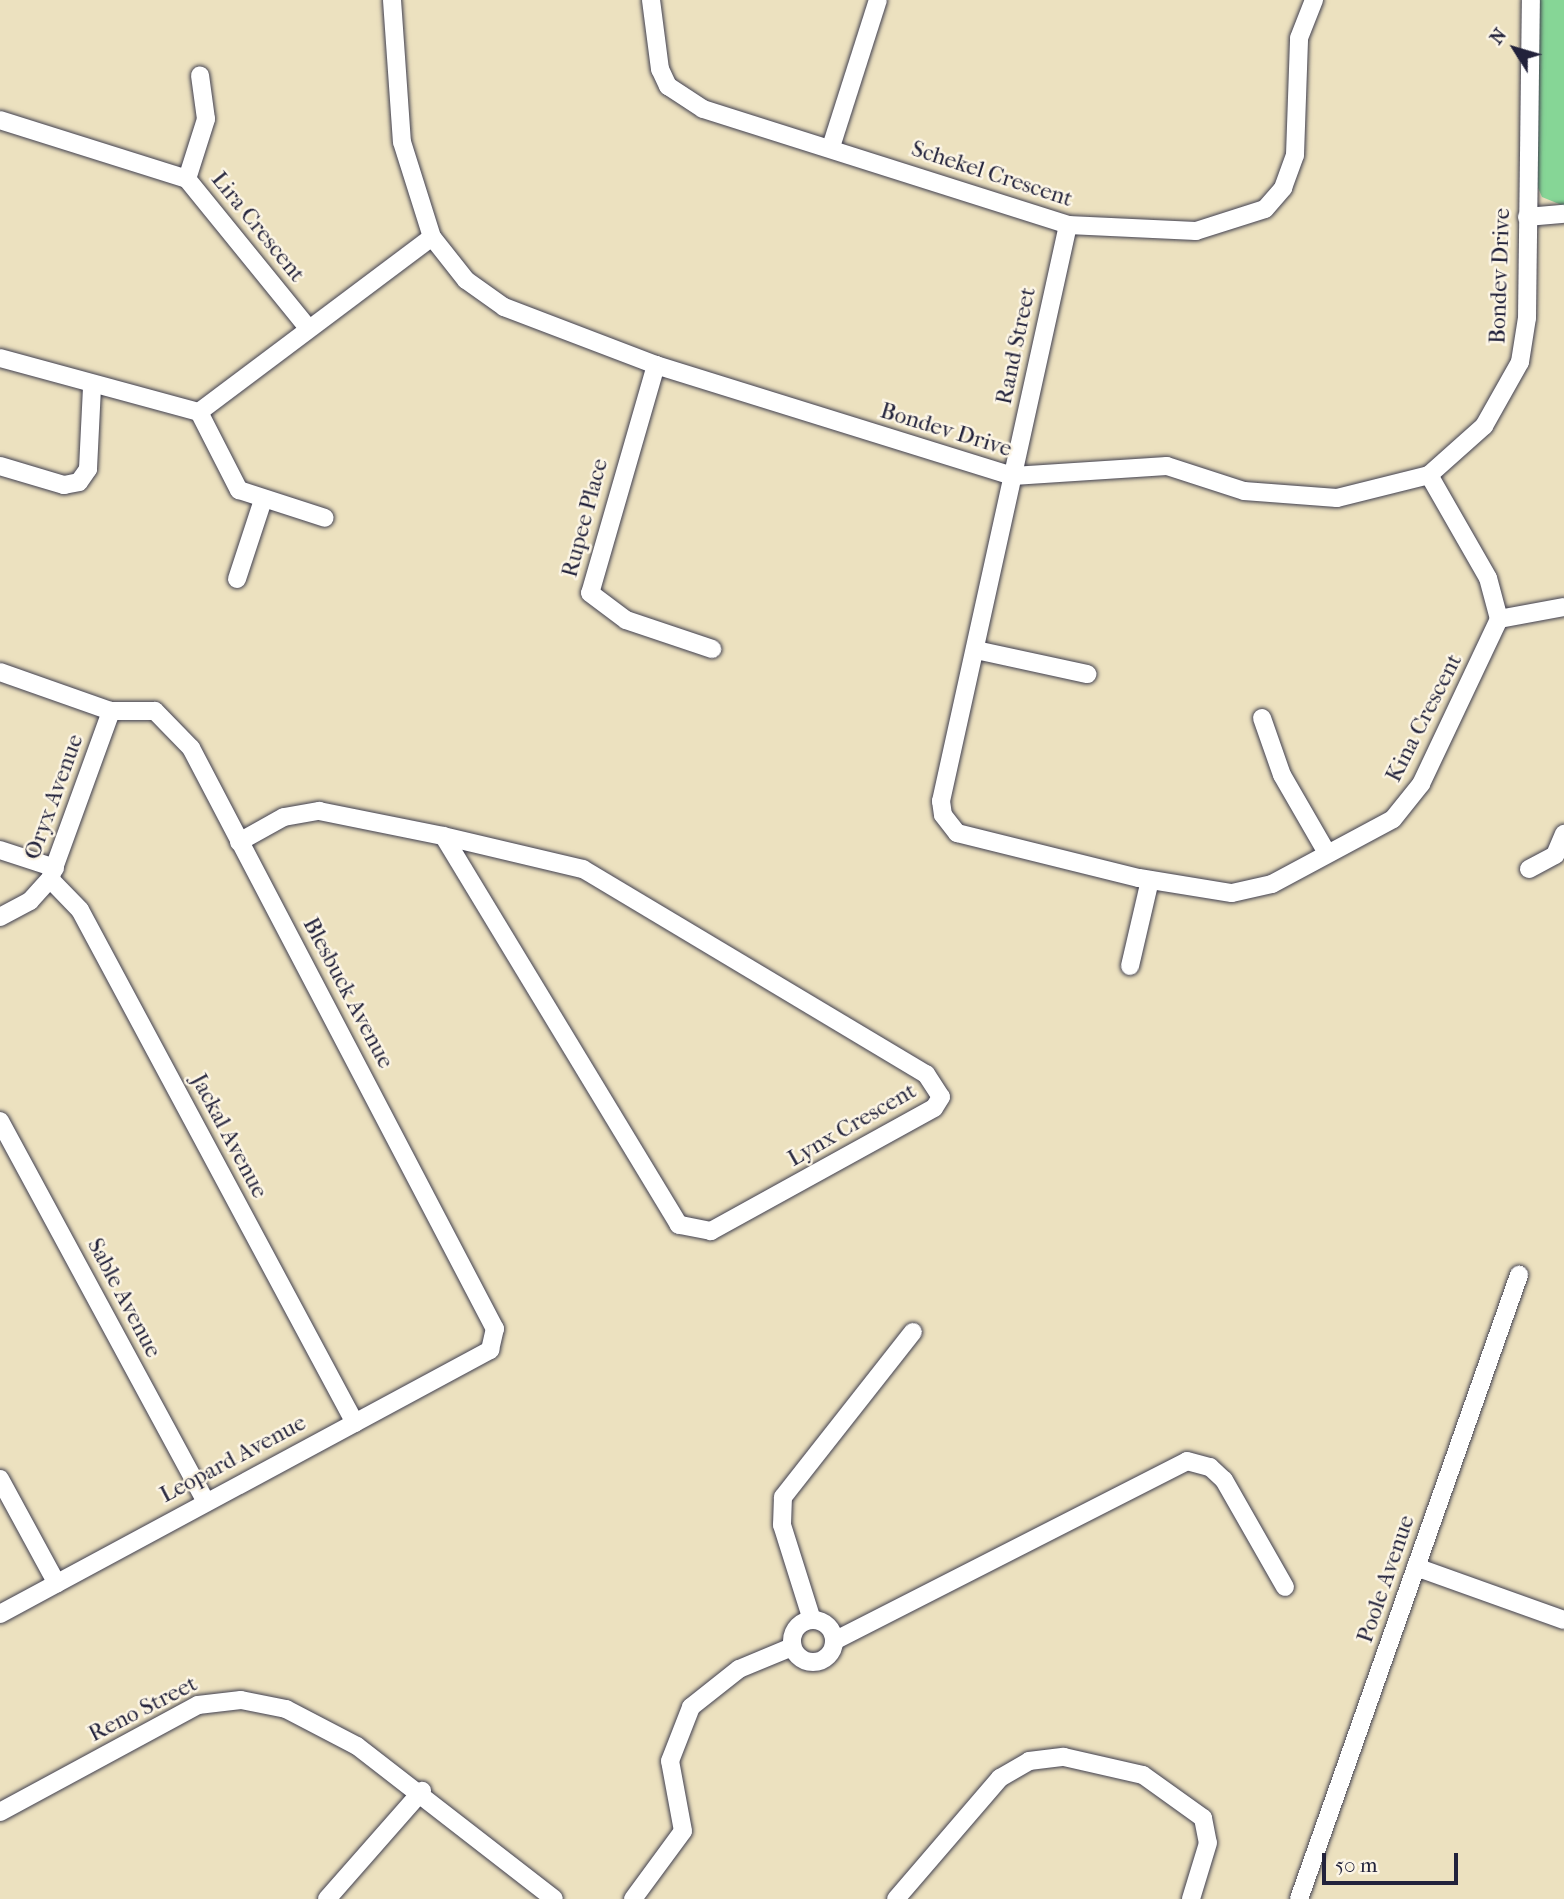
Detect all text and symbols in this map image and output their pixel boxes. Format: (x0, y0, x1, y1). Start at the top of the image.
north arrow (1480, 14, 1550, 84)
text: N (1485, 24, 1511, 49)
street label: Schekel Crescent (908, 135, 1076, 213)
street label: Lira Crescent (205, 166, 311, 288)
street label: Bondev Drive (1484, 208, 1516, 344)
street label: Rand Street (990, 285, 1042, 407)
street label: Bondev Drive (877, 397, 1015, 463)
street label: Rupee Place (556, 456, 614, 580)
street label: Kina Crescent (1380, 649, 1468, 787)
street label: Oryx Avenue (19, 731, 89, 863)
street label: Blesbuck Avenue (297, 913, 399, 1073)
street label: Jackal Avenue (185, 1069, 273, 1203)
street label: Lynx Crescent (783, 1077, 921, 1173)
street label: Sable Avenue (81, 1234, 167, 1362)
street label: Leopard Avenue (155, 1409, 311, 1509)
street label: Poole Avenue (1351, 1512, 1421, 1646)
street label: Reno Street (84, 1670, 202, 1748)
scale bar (1326, 1840, 1462, 1884)
text: 50 m (1335, 1853, 1378, 1877)

